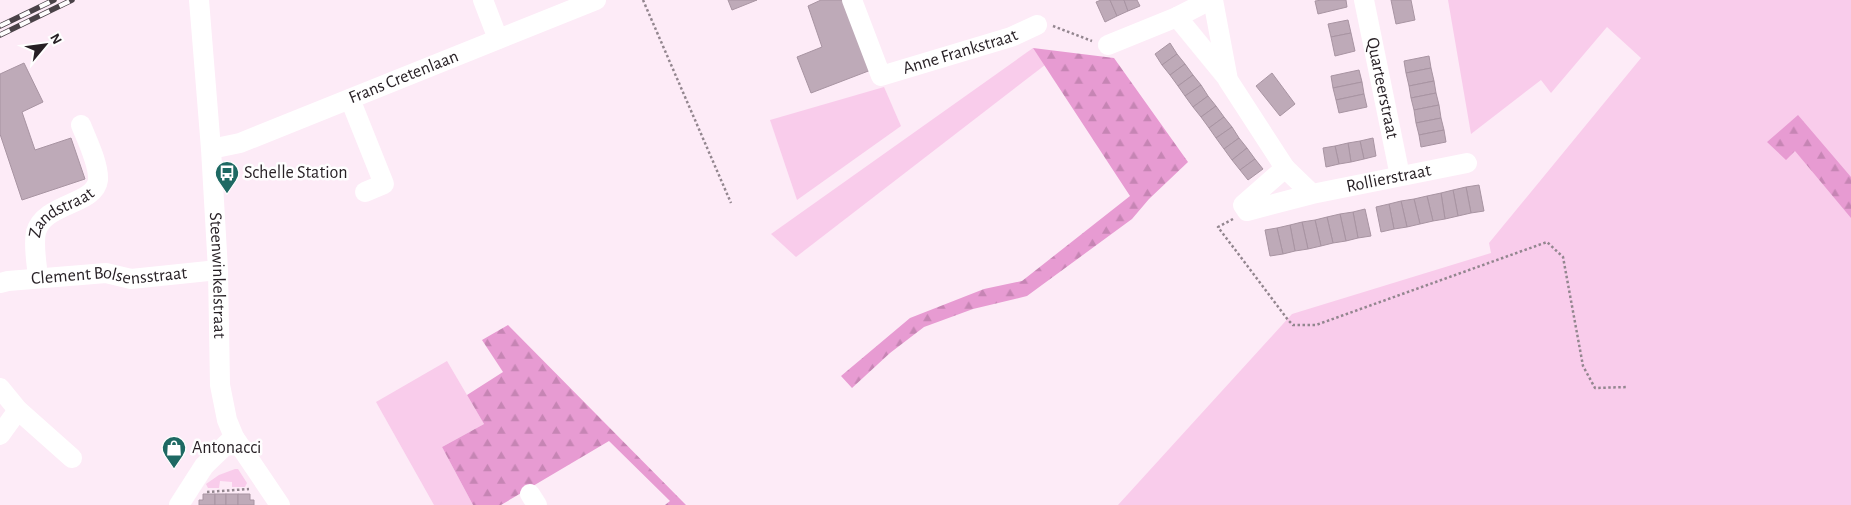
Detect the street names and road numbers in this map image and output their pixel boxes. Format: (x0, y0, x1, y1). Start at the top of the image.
street label: Anne Frankstraat (901, 26, 1021, 78)
street label: Quarteerstraat (1363, 36, 1401, 141)
street label: Frans Cretenlaan (346, 47, 461, 107)
street label: Rollierstraat (1345, 161, 1433, 196)
street label: Zandstraat (26, 184, 98, 239)
street label: Steenwinkelstraat (206, 212, 228, 339)
street label: Clement Bolsensstraat (30, 264, 188, 288)

